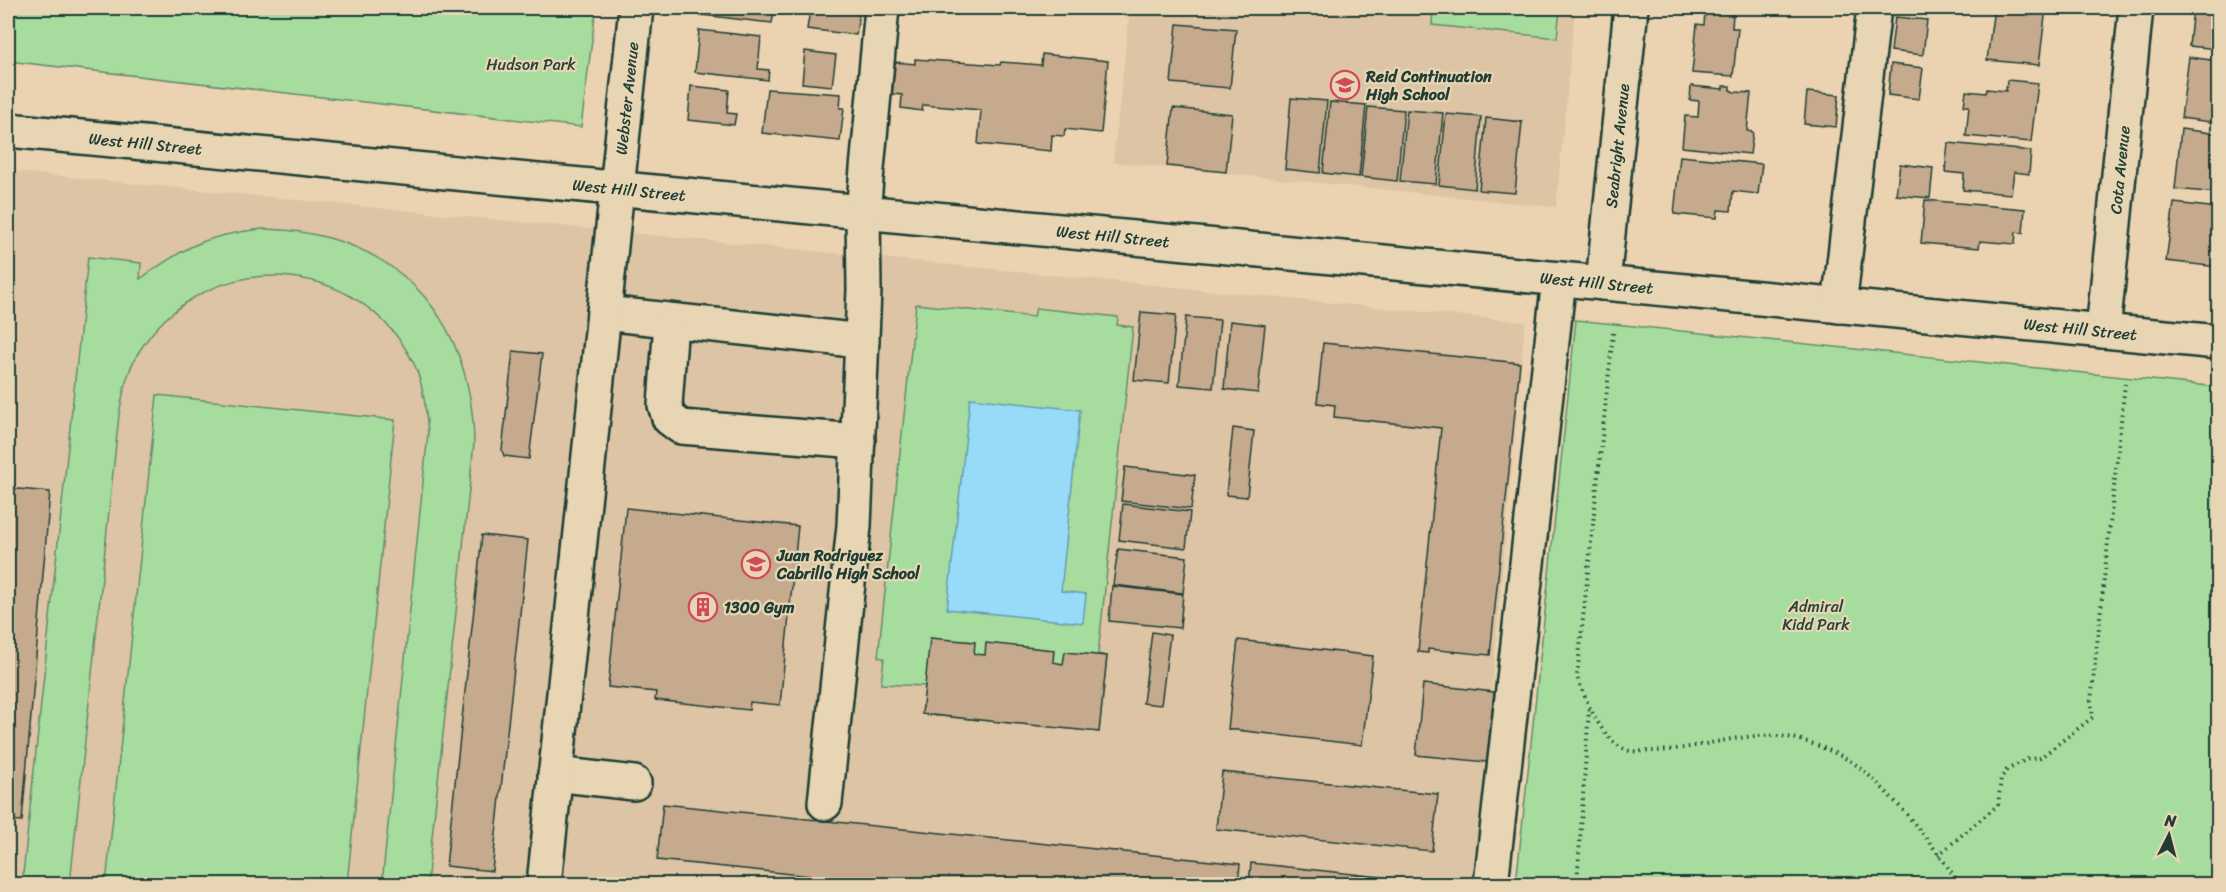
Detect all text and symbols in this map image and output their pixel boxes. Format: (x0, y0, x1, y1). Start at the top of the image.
street label: Webster Avenue (607, 40, 647, 156)
park label: Hudson Park (486, 50, 576, 79)
place label: Reid Continuation High School (1365, 62, 1492, 109)
school or university icon: Reid Continuation High School (1329, 69, 1361, 101)
street label: Seabright Avenue (1597, 82, 1638, 209)
street label: West Hill Street (87, 124, 203, 164)
street label: Cota Avenue (2101, 124, 2139, 215)
street label: West Hill Street (571, 170, 687, 210)
street label: West Hill Street (1055, 217, 1171, 256)
street label: West Hill Street (1539, 263, 1655, 303)
street label: West Hill Street (2022, 309, 2138, 349)
place label: Juan Rodriguez Cabrillo High School (776, 541, 921, 588)
school or university icon: Juan Rodriguez Cabrillo High School (740, 548, 772, 580)
building icon: 1300 Gym (687, 591, 719, 623)
park label: Admiral Kidd Park (1782, 592, 1850, 639)
place label: 1300 Gym (724, 593, 795, 622)
north arrow (2139, 805, 2199, 865)
text: N (2162, 805, 2178, 836)

